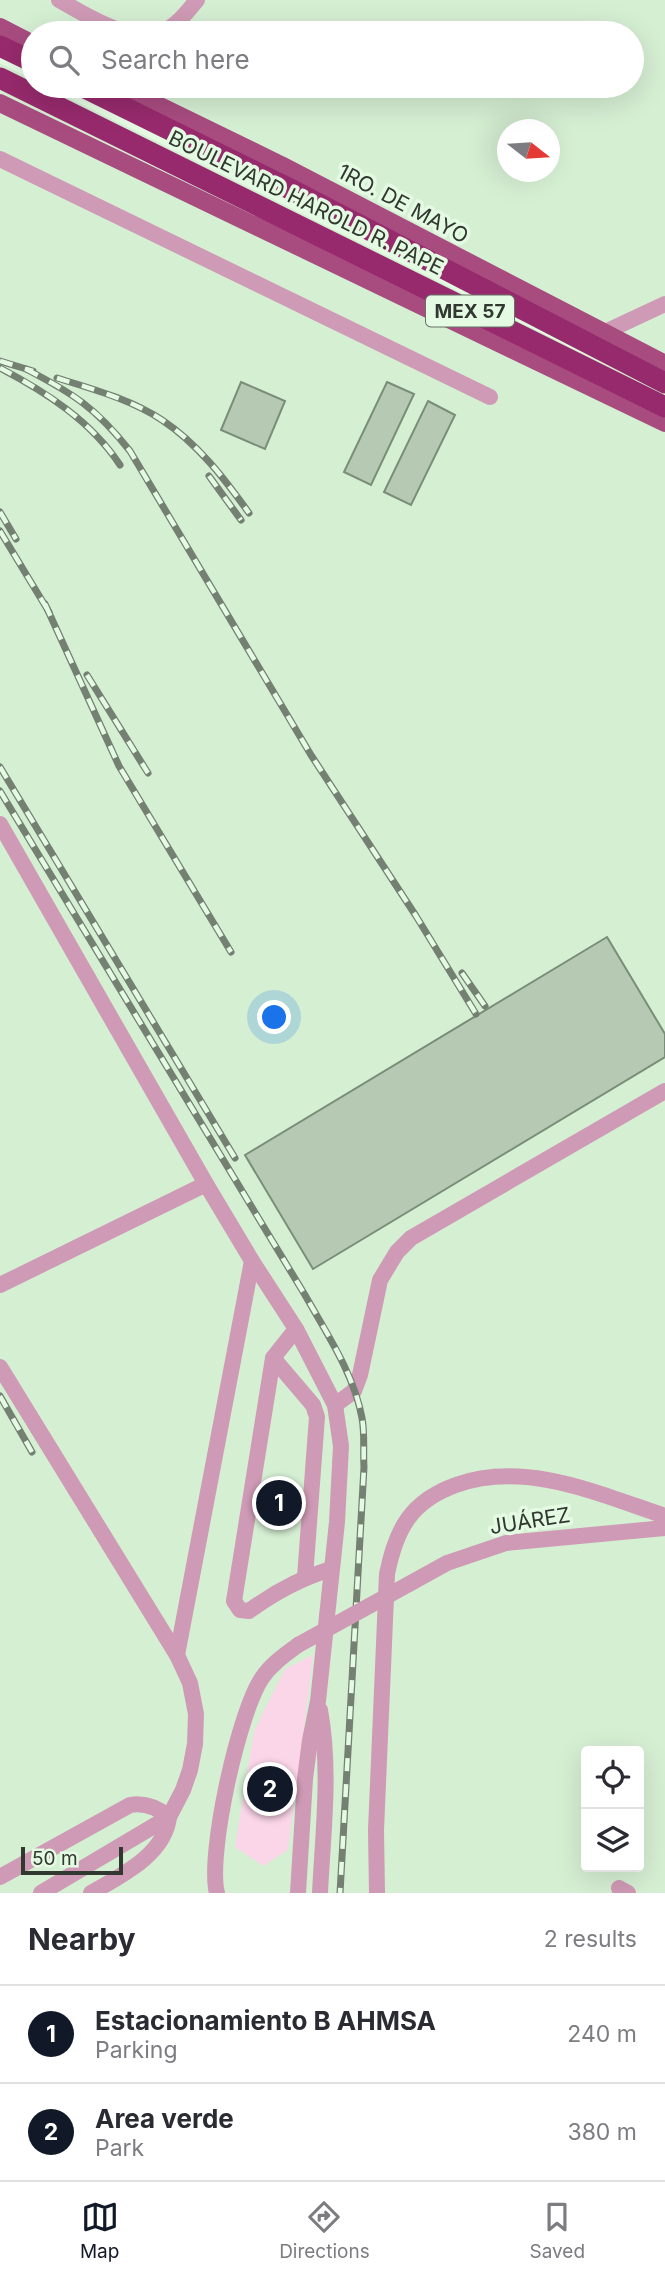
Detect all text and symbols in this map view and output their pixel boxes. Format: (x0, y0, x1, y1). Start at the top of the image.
search box (21, 21, 644, 98)
icon: search (45, 41, 83, 79)
text: Search here (101, 44, 250, 75)
north arrow (497, 119, 560, 182)
street label: BOULEVARD HAROLD R. PAPE (165, 125, 448, 280)
street label: 1RO. DE MAYO (334, 159, 473, 248)
road number: MEX 57 (426, 296, 514, 326)
your location (257, 1000, 291, 1034)
pin: 1 (256, 1477, 302, 1529)
street label: JUÁREZ (488, 1501, 572, 1539)
map controls (581, 1746, 644, 1872)
button: locate (581, 1746, 644, 1809)
pin: 2 (247, 1763, 293, 1815)
button: layers (581, 1809, 644, 1872)
scale bar (21, 1844, 122, 1876)
text: 50 m (32, 1847, 78, 1870)
text: Nearby (28, 1921, 136, 1957)
text: 2 results (544, 1925, 637, 1953)
text: Estacionamiento B AHMSA (95, 2005, 436, 2036)
text: 1 (46, 2020, 56, 2048)
text: 240 m (567, 2020, 637, 2048)
text: Parking (95, 2036, 178, 2064)
text: Area verde (95, 2103, 234, 2134)
text: 2 (44, 2118, 58, 2146)
text: 380 m (567, 2118, 637, 2146)
text: Park (95, 2134, 144, 2162)
tab: Map (80, 2198, 119, 2263)
tab: Directions (279, 2198, 370, 2263)
tab: Saved (529, 2198, 585, 2263)

